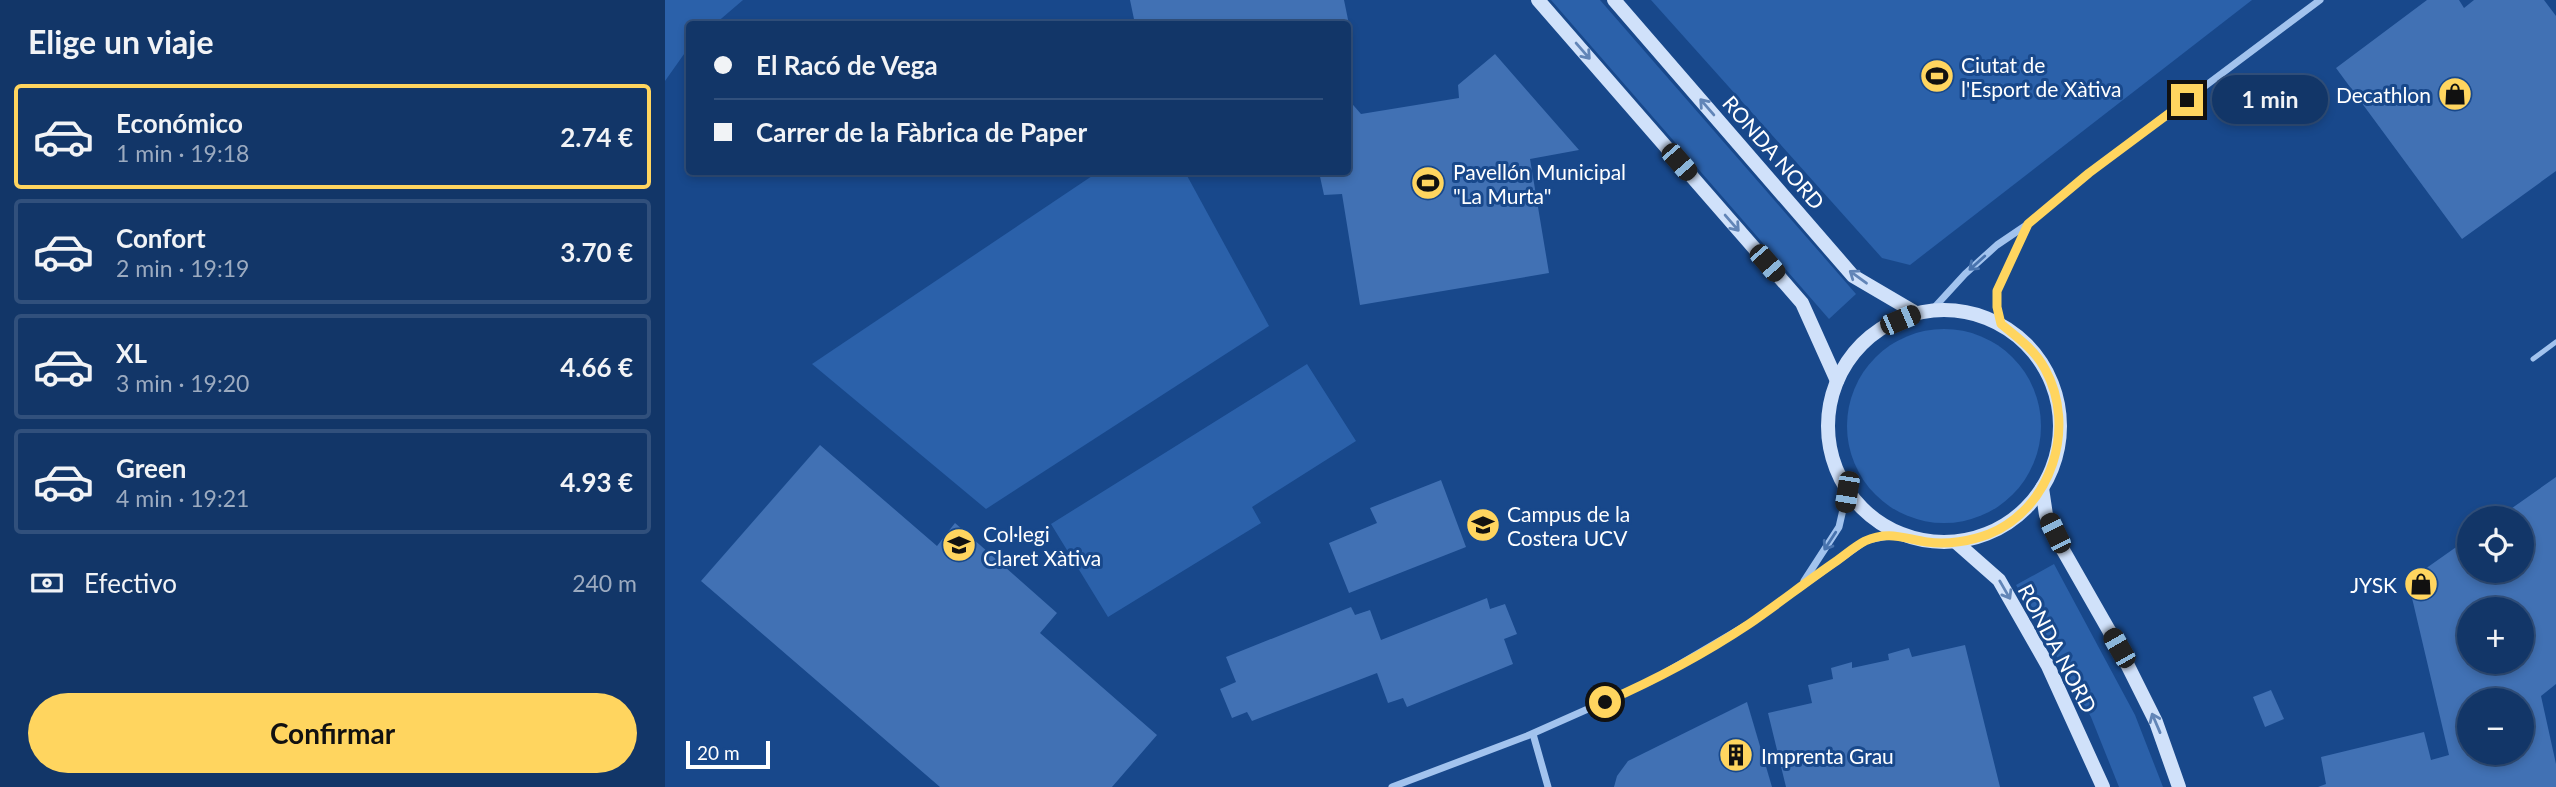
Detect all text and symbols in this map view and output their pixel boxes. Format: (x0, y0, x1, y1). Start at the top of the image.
text: Elige un viaje (28, 22, 213, 61)
one-way arrow (1575, 42, 1591, 60)
text: El Racó de Vega (756, 49, 938, 81)
place label: Ciutat de l'Esport de Xàtiva (1961, 52, 2121, 101)
sports icon: Ciutat de l'Esport de Xàtiva (1918, 57, 1956, 95)
shop icon: Decathlon (2436, 75, 2474, 113)
callout: 1 min (2211, 76, 2327, 124)
place label: Decathlon (2336, 82, 2431, 107)
route end (2171, 84, 2203, 116)
text: 1 min (2241, 85, 2299, 113)
street label: RONDA NORD (1718, 90, 1830, 214)
one-way arrow (1699, 99, 1715, 117)
icon: car (32, 105, 95, 168)
text: Económico (116, 107, 243, 139)
text: Carrer de la Fàbrica de Paper (756, 116, 1087, 148)
text: 2.74 € (560, 121, 633, 153)
text: 1 min · 19:18 (116, 139, 249, 167)
car (1658, 139, 1701, 185)
place label: Pavellón Municipal "La Murta" (1453, 159, 1626, 208)
sports icon: Pavellón Municipal "La Murta" (1409, 164, 1447, 202)
one-way arrow (1724, 214, 1740, 232)
icon: car (32, 220, 95, 283)
text: Confort (116, 222, 206, 254)
text: 3.70 € (560, 236, 633, 268)
car (1746, 240, 1789, 286)
text: 2 min · 19:19 (116, 254, 249, 282)
one-way arrow (1969, 255, 1986, 272)
one-way arrow (1849, 270, 1868, 285)
car (1877, 302, 1924, 338)
icon: car (32, 335, 95, 398)
text: XL (116, 337, 147, 369)
text: 4.66 € (560, 351, 633, 383)
text: 3 min · 19:20 (116, 369, 249, 397)
icon: car (32, 450, 95, 513)
text: Green (116, 452, 186, 484)
text: 4.93 € (560, 466, 633, 498)
car (1834, 470, 1861, 514)
text: 4 min · 19:21 (116, 484, 249, 512)
place label: Campus de la Costera UCV (1507, 501, 1630, 550)
school or university icon: Campus de la Costera UCV (1464, 506, 1502, 544)
map controls (2457, 506, 2534, 765)
button: locate (2457, 506, 2534, 583)
car (2037, 510, 2074, 556)
place label: Col·legi Claret Xàtiva (983, 521, 1101, 570)
school or university icon: Col·legi Claret Xàtiva (940, 526, 978, 564)
one-way arrow (1822, 531, 1837, 550)
icon: cash (28, 564, 66, 602)
shop icon: JYSK (2402, 565, 2440, 603)
text: Efectivo (84, 567, 177, 599)
text: 240 m (572, 569, 637, 597)
place label: JYSK (2350, 572, 2397, 597)
street label: RONDA NORD (2014, 579, 2102, 717)
one-way arrow (1998, 580, 2012, 600)
button: + (2457, 597, 2534, 674)
car (2100, 625, 2139, 671)
route start (1589, 686, 1621, 718)
button: − (2457, 688, 2534, 765)
button: Confirmar (28, 693, 637, 773)
one-way arrow (2149, 713, 2162, 734)
building icon: Imprenta Grau (1717, 736, 1755, 774)
scale bar (686, 738, 770, 770)
text: 20 m (697, 741, 740, 764)
place label: Imprenta Grau (1761, 743, 1894, 768)

